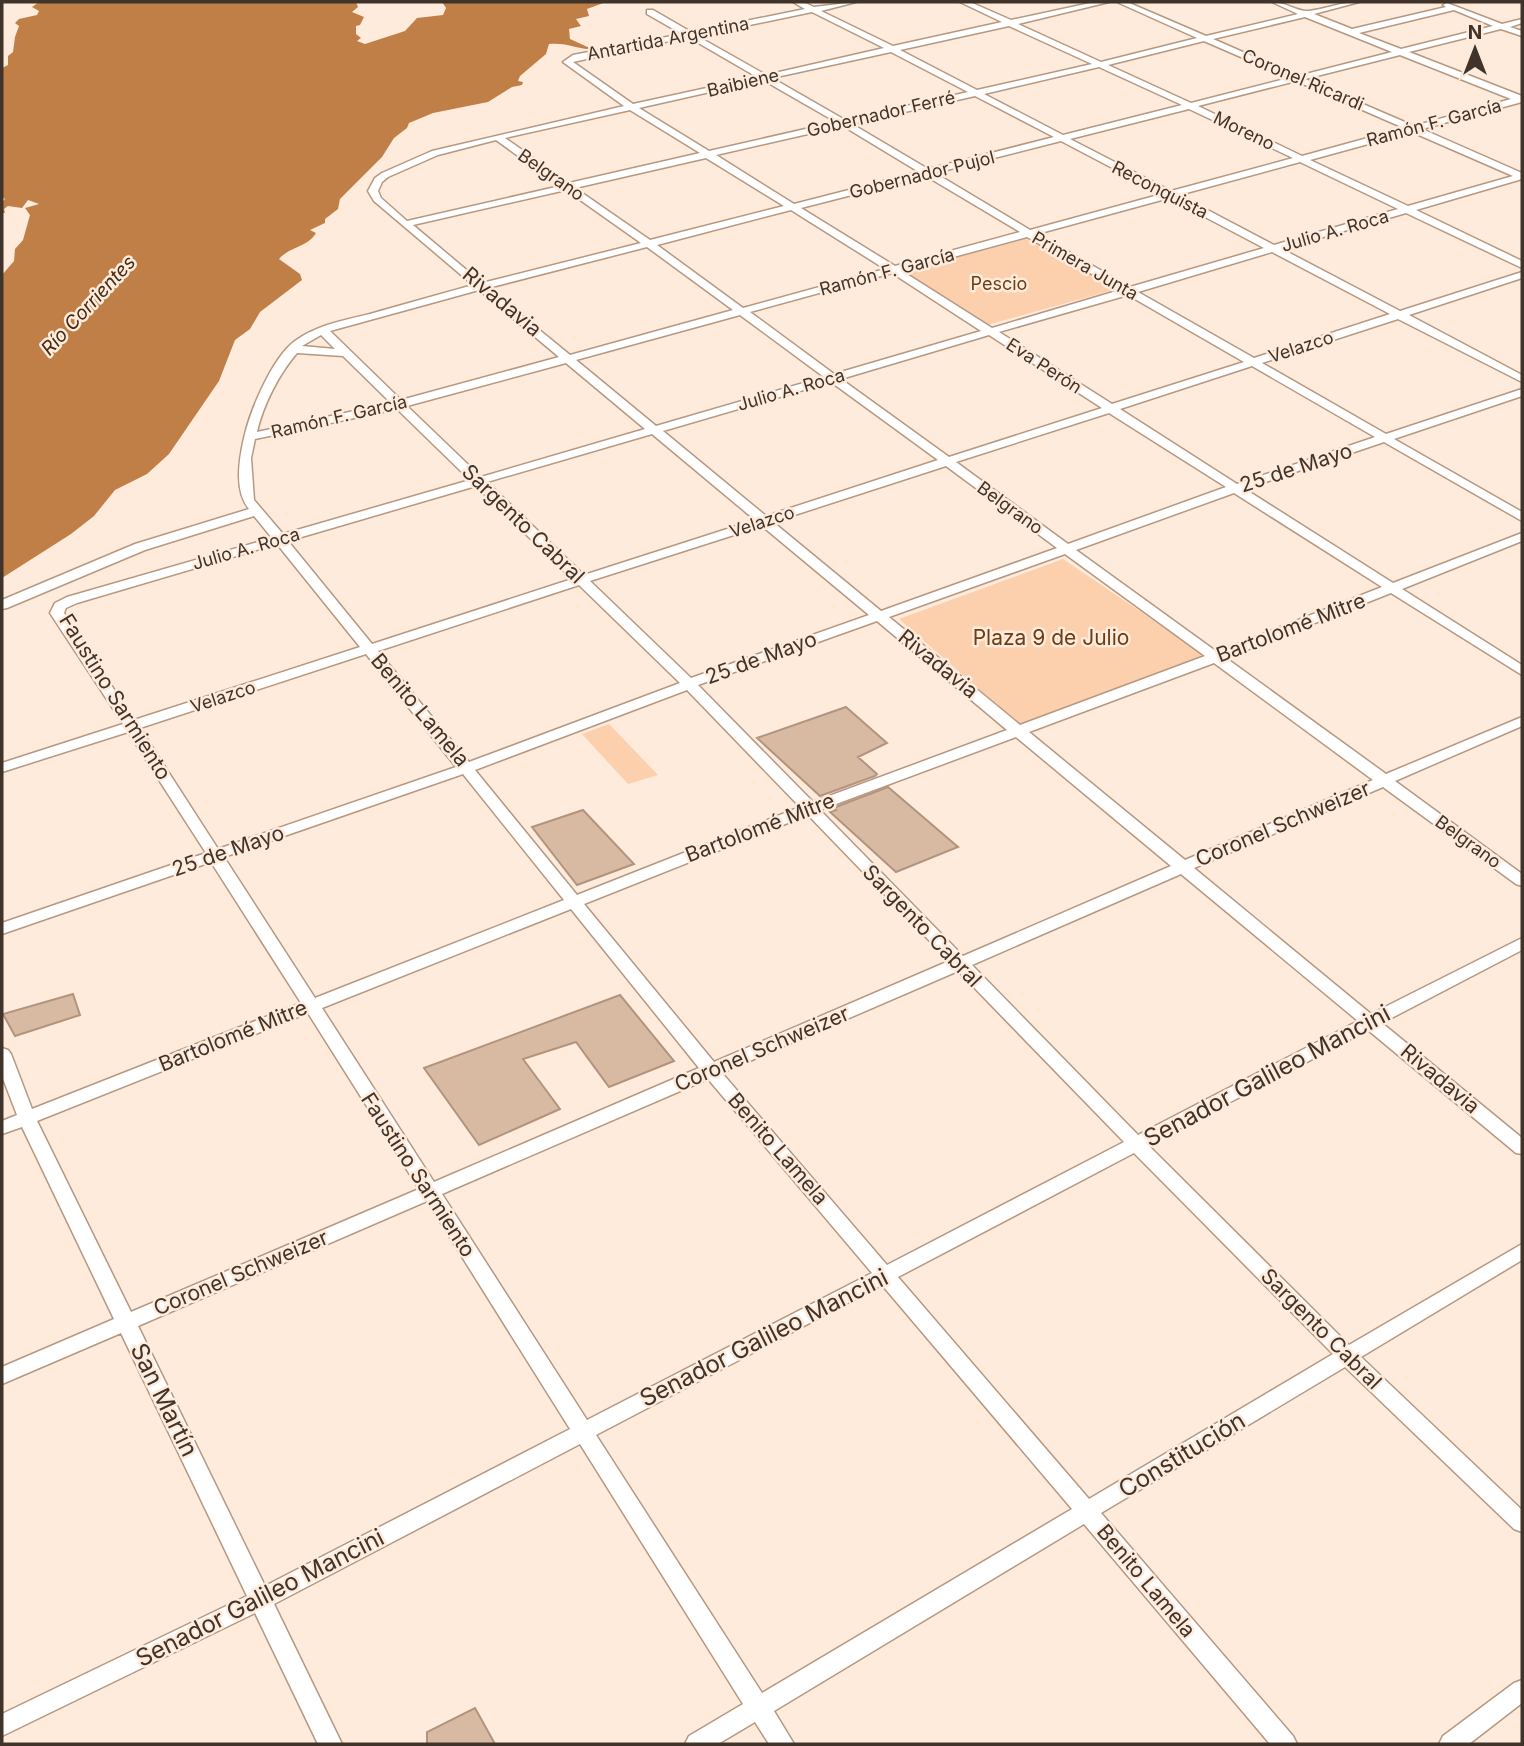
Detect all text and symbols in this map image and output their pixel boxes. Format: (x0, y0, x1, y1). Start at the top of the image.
street label: Antartida Argentina (585, 12, 751, 65)
north arrow (1440, 14, 1510, 84)
text: N (1468, 21, 1482, 44)
street label: Coronel Ricardi (1239, 44, 1367, 115)
street label: Baibiene (705, 64, 781, 101)
street label: Gobernador Ferré (805, 86, 957, 141)
street label: Ramón F. García (1364, 94, 1504, 151)
street label: Moreno (1210, 107, 1278, 154)
street label: Belgrano (514, 144, 588, 205)
street label: Gobernador Pujol (847, 146, 997, 203)
street label: Reconquista (1109, 156, 1212, 223)
street label: Julio A. Roca (1279, 205, 1391, 256)
street label: Primera Junta (1029, 227, 1142, 304)
street label: Ramón F. García (817, 243, 957, 300)
water label: Río Corrientes (36, 251, 140, 360)
street label: Rivadavia (458, 261, 547, 342)
park label: Pescio (971, 273, 1027, 294)
street label: Velazco (1266, 326, 1336, 367)
street label: Eva Perón (1003, 333, 1086, 398)
street label: Julio A. Roca (735, 364, 847, 415)
street label: Ramón F. García (269, 391, 409, 442)
street label: 25 de Mayo (1236, 438, 1355, 497)
street label: Sargento Cabral (457, 459, 590, 588)
street label: Belgrano (973, 477, 1047, 538)
street label: Velazco (727, 501, 797, 542)
street label: Julio A. Roca (190, 523, 302, 574)
street label: Bartolomé Mitre (1213, 588, 1369, 668)
street label: Faustino Sarmiento (54, 609, 177, 784)
street label: Rivadavia (893, 624, 983, 703)
park label: Plaza 9 de Julio (973, 625, 1129, 650)
street label: 25 de Mayo (702, 626, 820, 689)
street label: Benito Lamela (366, 648, 475, 771)
street label: Velazco (188, 676, 258, 717)
street label: Coronel Schweizer (1192, 775, 1374, 872)
street label: Bartolomé Mitre (682, 788, 838, 868)
street label: Belgrano (1431, 811, 1505, 872)
street label: 25 de Mayo (168, 820, 287, 881)
street label: Sargento Cabral (858, 859, 987, 992)
street label: Bartolomé Mitre (155, 994, 311, 1077)
street label: Senador Galileo Mancini (1139, 998, 1395, 1153)
street label: Coronel Schweizer (671, 1000, 853, 1097)
street label: Rivadavia (1396, 1038, 1485, 1119)
street label: Faustino Sarmiento (356, 1088, 481, 1262)
street label: Benito Lamela (723, 1088, 834, 1210)
street label: Coronel Schweizer (150, 1224, 332, 1321)
street label: Senador Galileo Mancini (635, 1262, 893, 1413)
street label: Sargento Cabral (1256, 1263, 1387, 1394)
street label: San Martín (125, 1338, 204, 1461)
street label: Constitución (1113, 1405, 1250, 1504)
street label: Benito Lamela (1092, 1519, 1201, 1642)
street label: Senador Galileo Mancini (131, 1522, 389, 1673)

